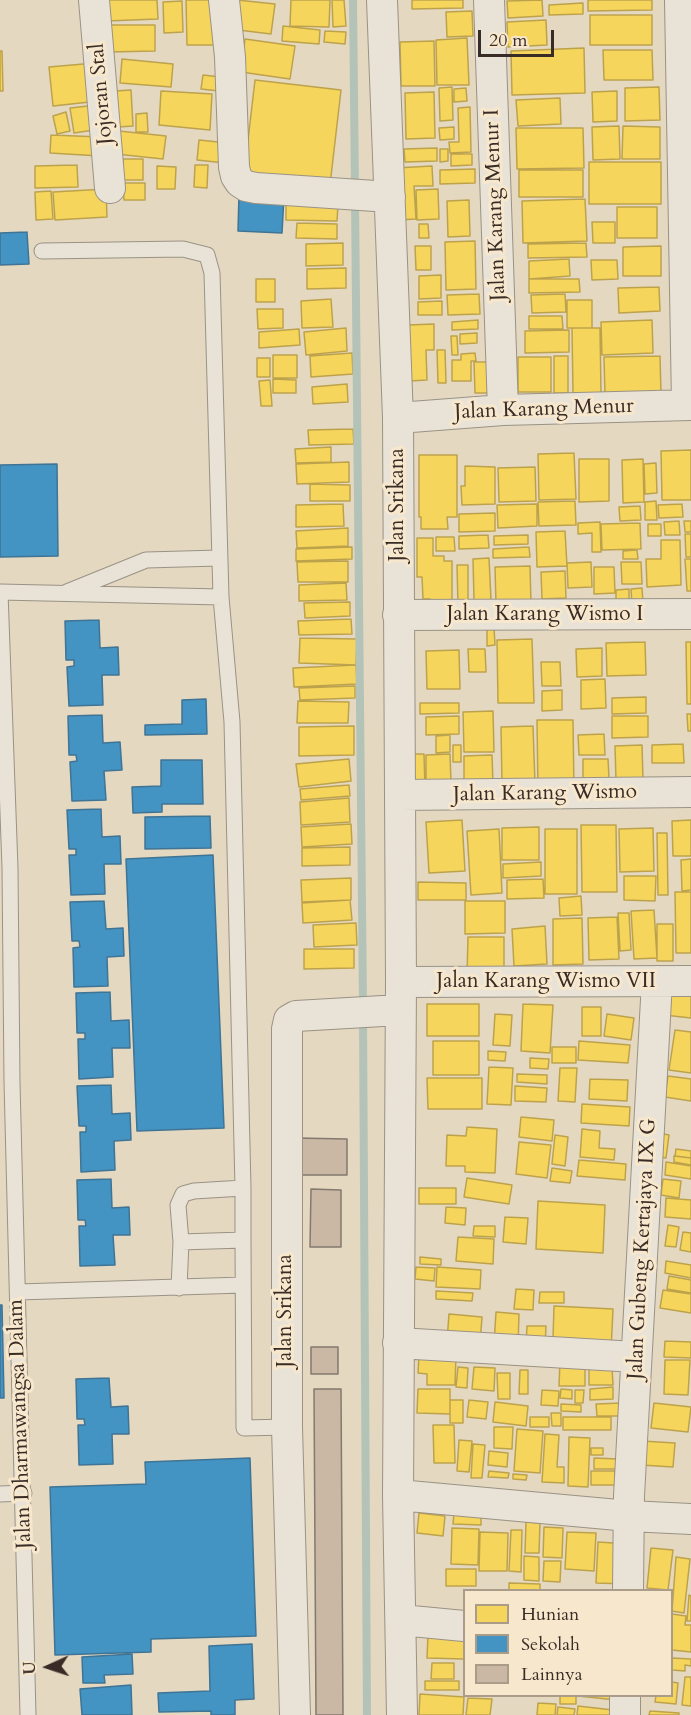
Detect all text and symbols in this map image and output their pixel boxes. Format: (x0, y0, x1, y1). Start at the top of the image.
scale bar (481, 18, 558, 56)
text: 20 m (489, 28, 528, 53)
street label: Jojoran Stal (85, 42, 119, 146)
street label: Jalan Karang Menur I (480, 109, 512, 301)
street label: Jalan Karang Menur (454, 394, 634, 426)
street label: Jalan Srikana (385, 448, 411, 562)
street label: Jalan Karang Wismo I (447, 602, 643, 628)
street label: Jalan Karang Wismo (453, 780, 637, 808)
street label: Jalan Karang Wismo VII (436, 969, 656, 995)
street label: Jalan Gubeng Kertajaya IX G (624, 1118, 662, 1380)
street label: Jalan Srikana (273, 1254, 299, 1368)
street label: Jalan Dharmawangsa Dalam (4, 1299, 38, 1549)
legend (463, 1589, 673, 1697)
text: Hunian (521, 1602, 579, 1627)
text: Sekolah (521, 1632, 580, 1657)
north arrow (18, 1637, 78, 1697)
text: U (19, 1661, 41, 1675)
text: Lainnya (521, 1662, 582, 1687)

